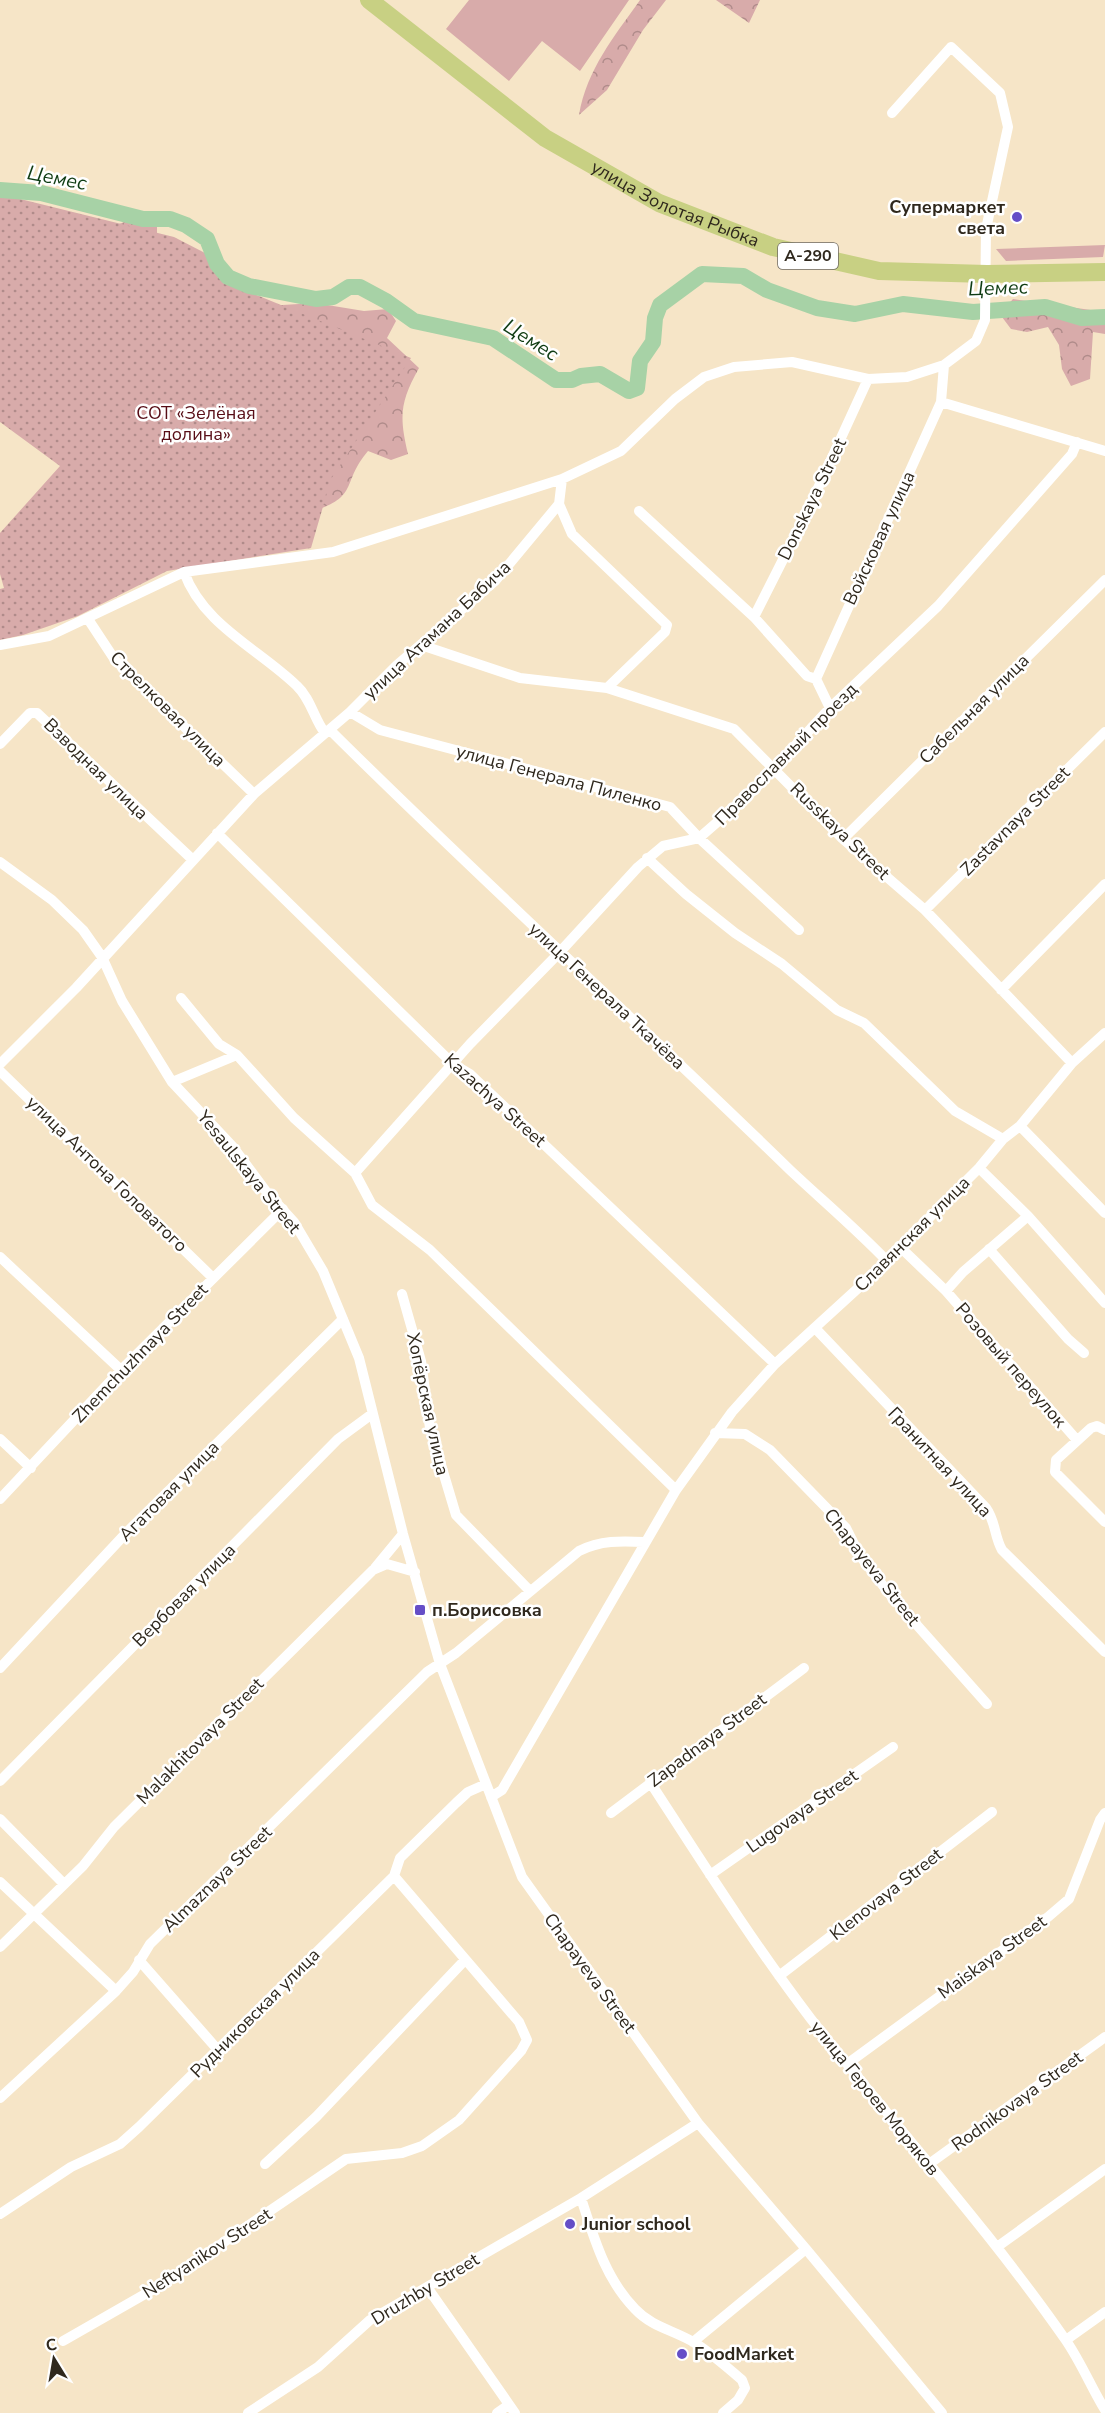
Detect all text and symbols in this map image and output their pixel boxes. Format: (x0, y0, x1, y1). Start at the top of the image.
street label: улица Золотая Рыбка (587, 155, 763, 253)
water label: Цемес (25, 159, 90, 197)
place label: Супермаркет света (889, 195, 1005, 240)
marker: Супермаркет света (1010, 210, 1024, 224)
road number: А-290 (778, 243, 838, 269)
water label: Цемес (967, 273, 1029, 303)
water label: Цемес (498, 313, 564, 368)
park label: СОТ «Зелёная долина» (136, 401, 256, 446)
street label: Donskaya Street (772, 433, 852, 564)
street label: Войсковая улица (837, 467, 921, 609)
street label: улица Атамана Бабича (358, 555, 516, 705)
street label: Стрелковая улица (105, 646, 231, 772)
street label: Сабельная улица (914, 649, 1034, 769)
street label: Православный проезд (710, 677, 863, 830)
street label: Взводная улица (39, 713, 153, 825)
street label: улица Генерала Пиленко (454, 739, 664, 817)
street label: Zastavnaya Street (955, 761, 1075, 881)
street label: Russkaya Street (785, 777, 896, 885)
street label: улица Генерала Ткачёва (524, 917, 690, 1075)
street label: Kazachya Street (439, 1048, 552, 1153)
street label: улица Антона Головатого (21, 1091, 193, 1257)
street label: Yesaulskaya Street (191, 1105, 307, 1239)
street label: Славянская улица (849, 1171, 975, 1297)
street label: Zhemchuzhnaya Street (67, 1278, 213, 1428)
street label: Розовый переулок (950, 1297, 1072, 1433)
street label: Хопёрская улица (401, 1331, 455, 1477)
street label: Гранитная улица (883, 1402, 997, 1522)
street label: Агатовая улица (114, 1436, 224, 1546)
street label: Chapayeva Street (819, 1503, 926, 1631)
street label: Вербовая улица (127, 1538, 241, 1652)
place label: п.Борисовка (432, 1598, 542, 1622)
marker: п.Борисовка (413, 1603, 427, 1617)
street label: Malakhitovaya Street (131, 1672, 269, 1810)
street label: Zapadnaya Street (643, 1687, 772, 1792)
street label: Lugovaya Street (741, 1763, 863, 1858)
street label: Almaznaya Street (157, 1820, 278, 1938)
street label: Klenovaya Street (825, 1842, 948, 1946)
street label: Chapayeva Street (538, 1908, 642, 2038)
street label: Maiskaya Street (933, 1909, 1052, 2004)
street label: Рудниковская улица (185, 1943, 325, 2083)
street label: улица Героев Моряков (805, 2016, 945, 2181)
street label: Rodnikovaya Street (947, 2045, 1088, 2157)
street label: Neftyanikov Street (138, 2202, 277, 2304)
place label: Junior school (581, 2212, 691, 2236)
marker: Junior school (563, 2217, 577, 2231)
street label: Druzhby Street (367, 2247, 484, 2331)
north arrow (24, 2329, 84, 2389)
text: С (44, 2333, 59, 2357)
place label: FoodMarket (694, 2342, 794, 2366)
marker: FoodMarket (675, 2347, 689, 2361)

